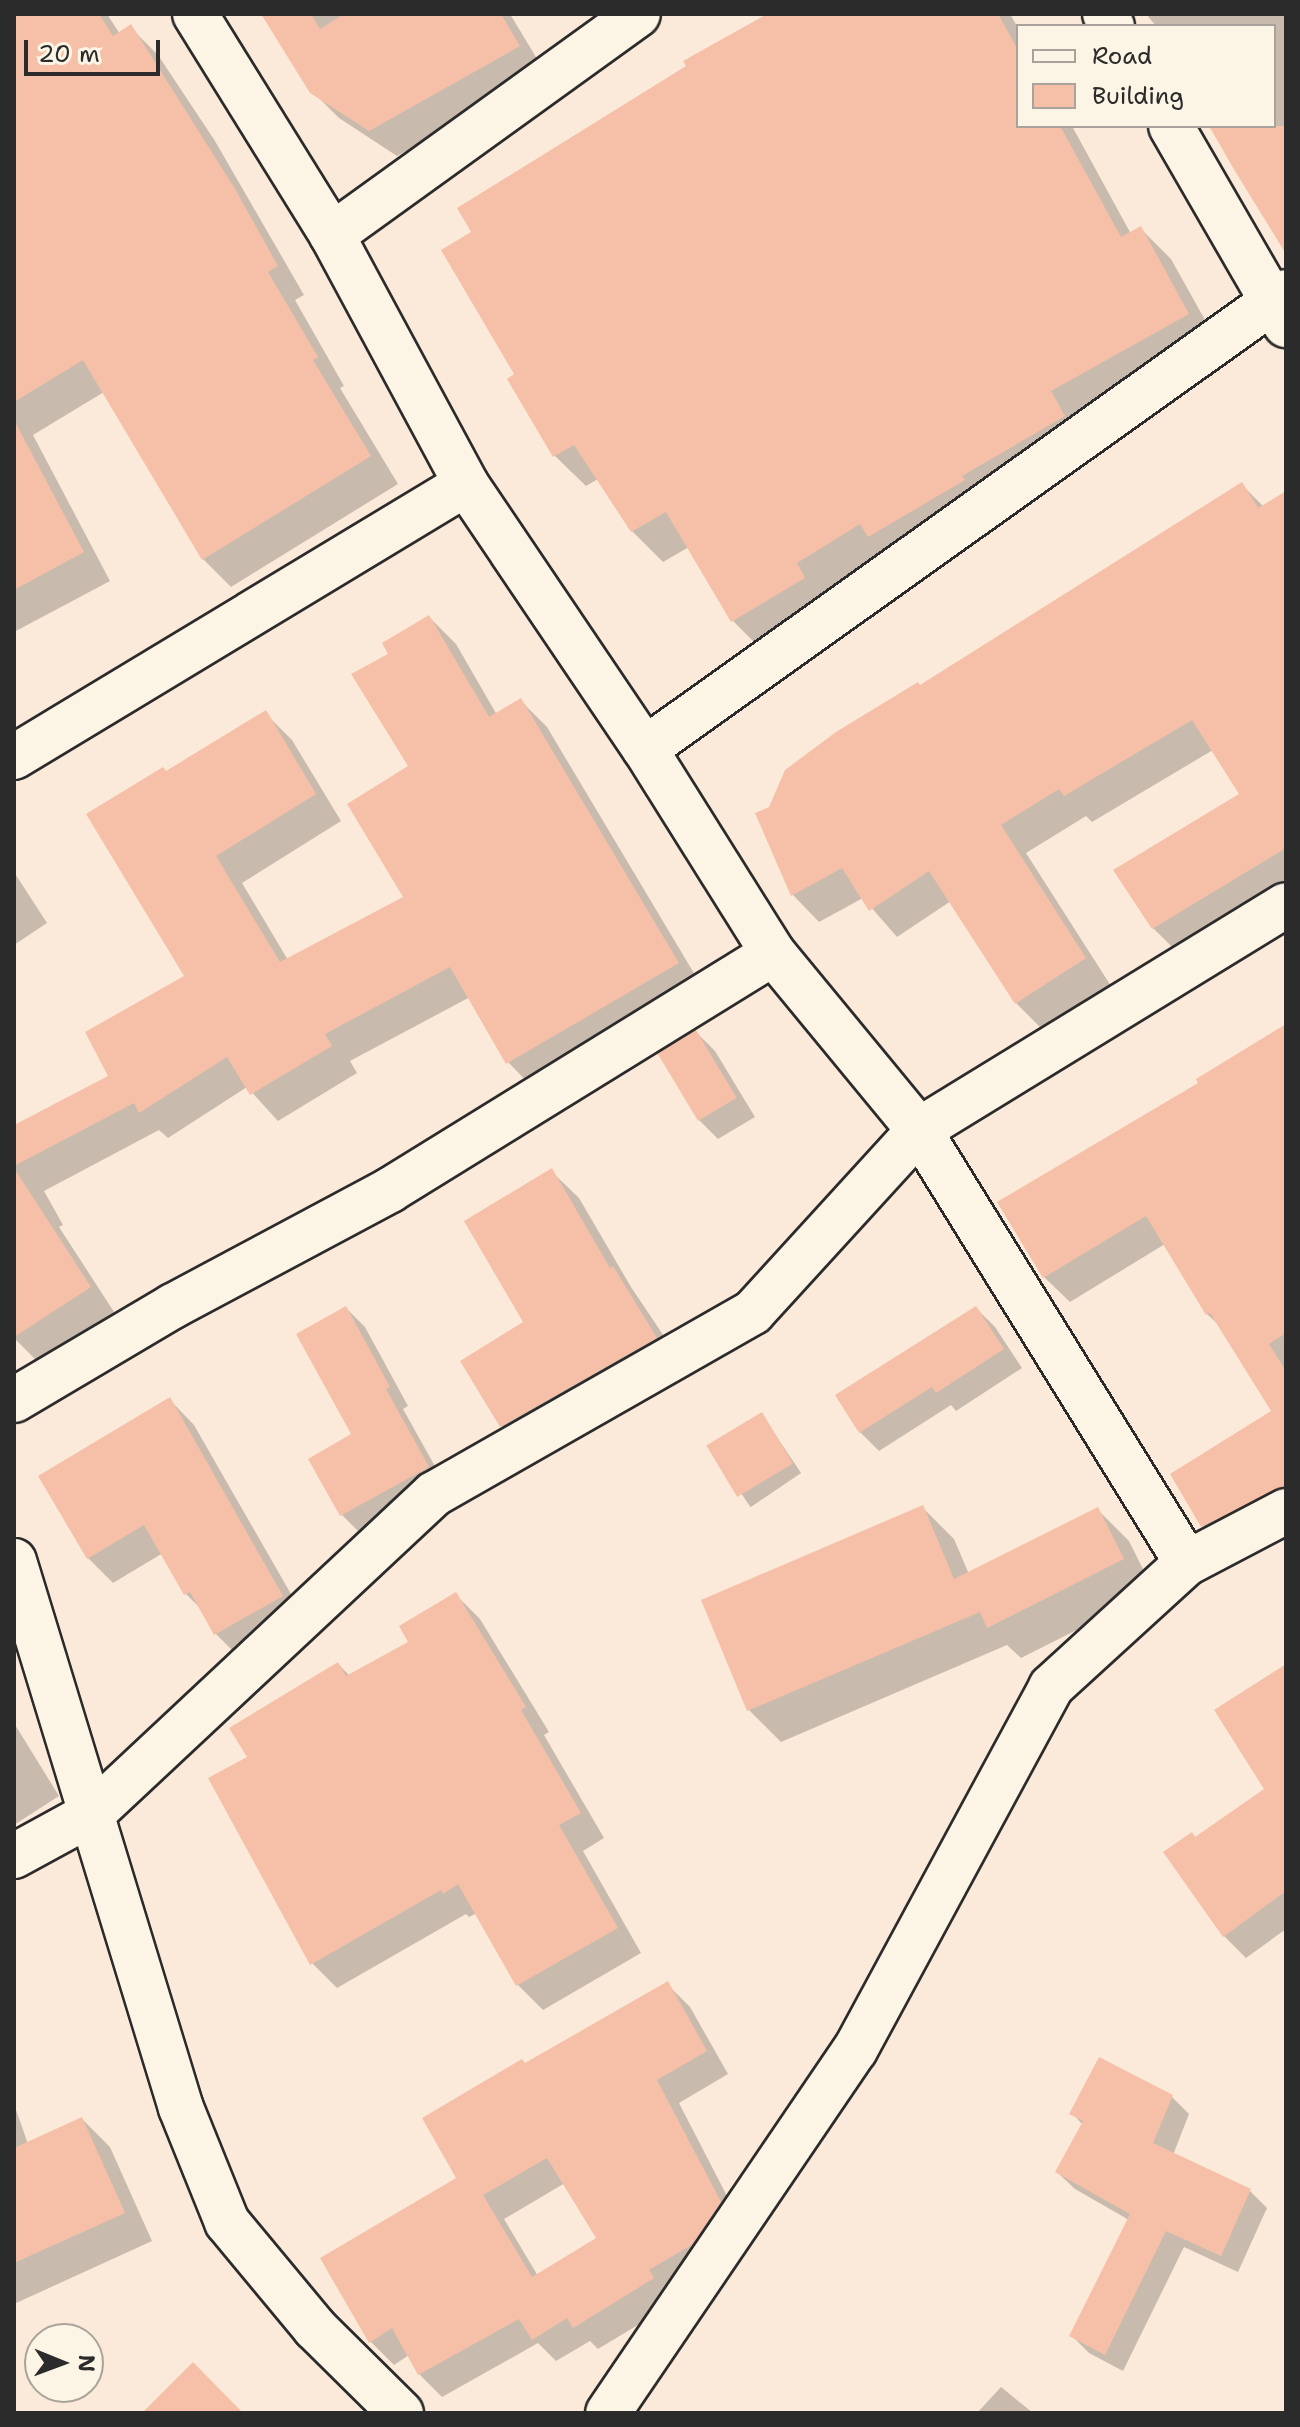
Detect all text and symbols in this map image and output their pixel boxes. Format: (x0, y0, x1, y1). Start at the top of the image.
scale bar (28, 24, 164, 74)
legend (1016, 24, 1276, 128)
text: 20 m (38, 38, 100, 70)
text: Road (1092, 40, 1152, 72)
text: Building (1092, 80, 1184, 112)
north arrow (24, 2323, 104, 2403)
text: N (72, 2354, 101, 2372)

